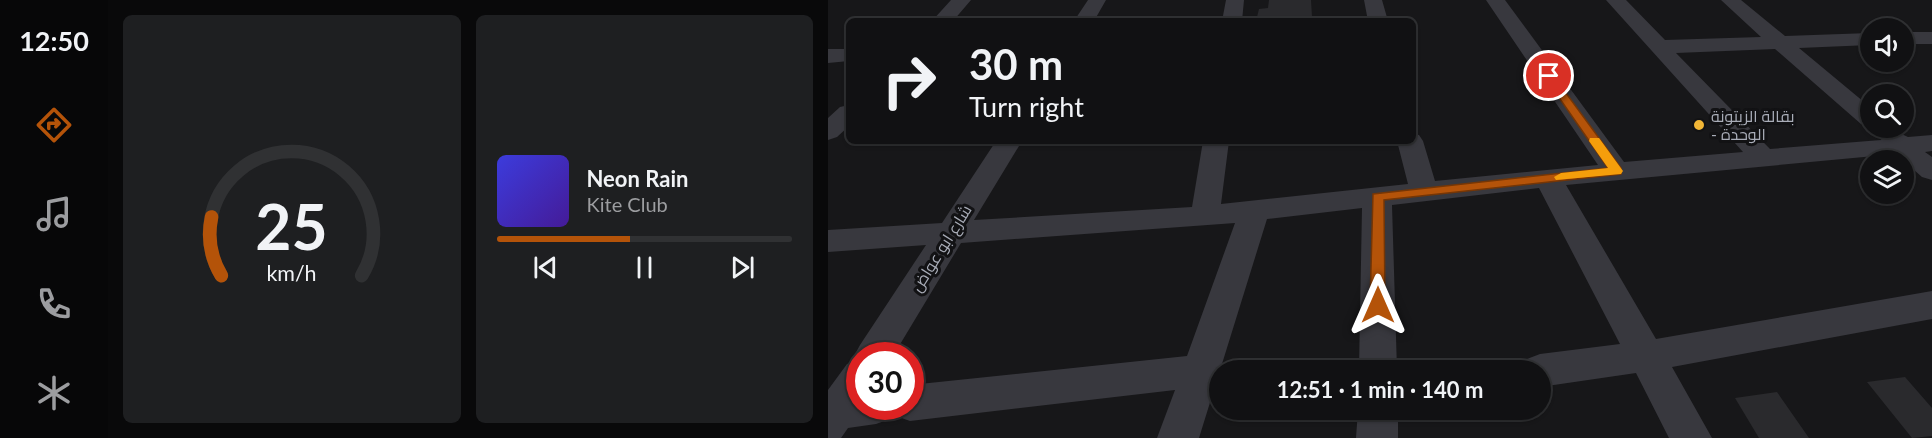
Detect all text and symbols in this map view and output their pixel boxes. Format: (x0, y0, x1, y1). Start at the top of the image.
map controls (1860, 18, 1914, 204)
button: sound (1860, 18, 1914, 72)
text: 12:50 (19, 24, 89, 57)
text: 30 m (969, 39, 1063, 89)
icon: right (870, 42, 948, 120)
pin (1523, 50, 1574, 101)
icon: arrive (1532, 59, 1565, 92)
button: search (1860, 84, 1914, 138)
text: Turn right (969, 90, 1084, 123)
icon: directions (33, 104, 75, 146)
place label: بقالة الزيتونة - الوحدة (1711, 106, 1795, 144)
marker: بقالة الزيتونة - الوحدة (1692, 118, 1706, 132)
button: layers (1860, 150, 1914, 204)
text: Neon Rain (587, 165, 688, 192)
text: 25 (256, 188, 328, 263)
text: Kite Club (587, 192, 668, 216)
icon: music (33, 193, 75, 235)
street label: شارع ابو عواض (906, 201, 977, 296)
icon: previous (529, 251, 562, 284)
icon: pause (628, 251, 661, 284)
icon: next (726, 251, 759, 284)
text: km/h (267, 260, 317, 286)
position arrow (1346, 273, 1410, 337)
icon: phone (33, 283, 75, 325)
speed limit sign: 30 (846, 342, 924, 420)
icon: climate (33, 372, 75, 414)
text: 12:51 · 1 min · 140 m (1277, 376, 1483, 403)

